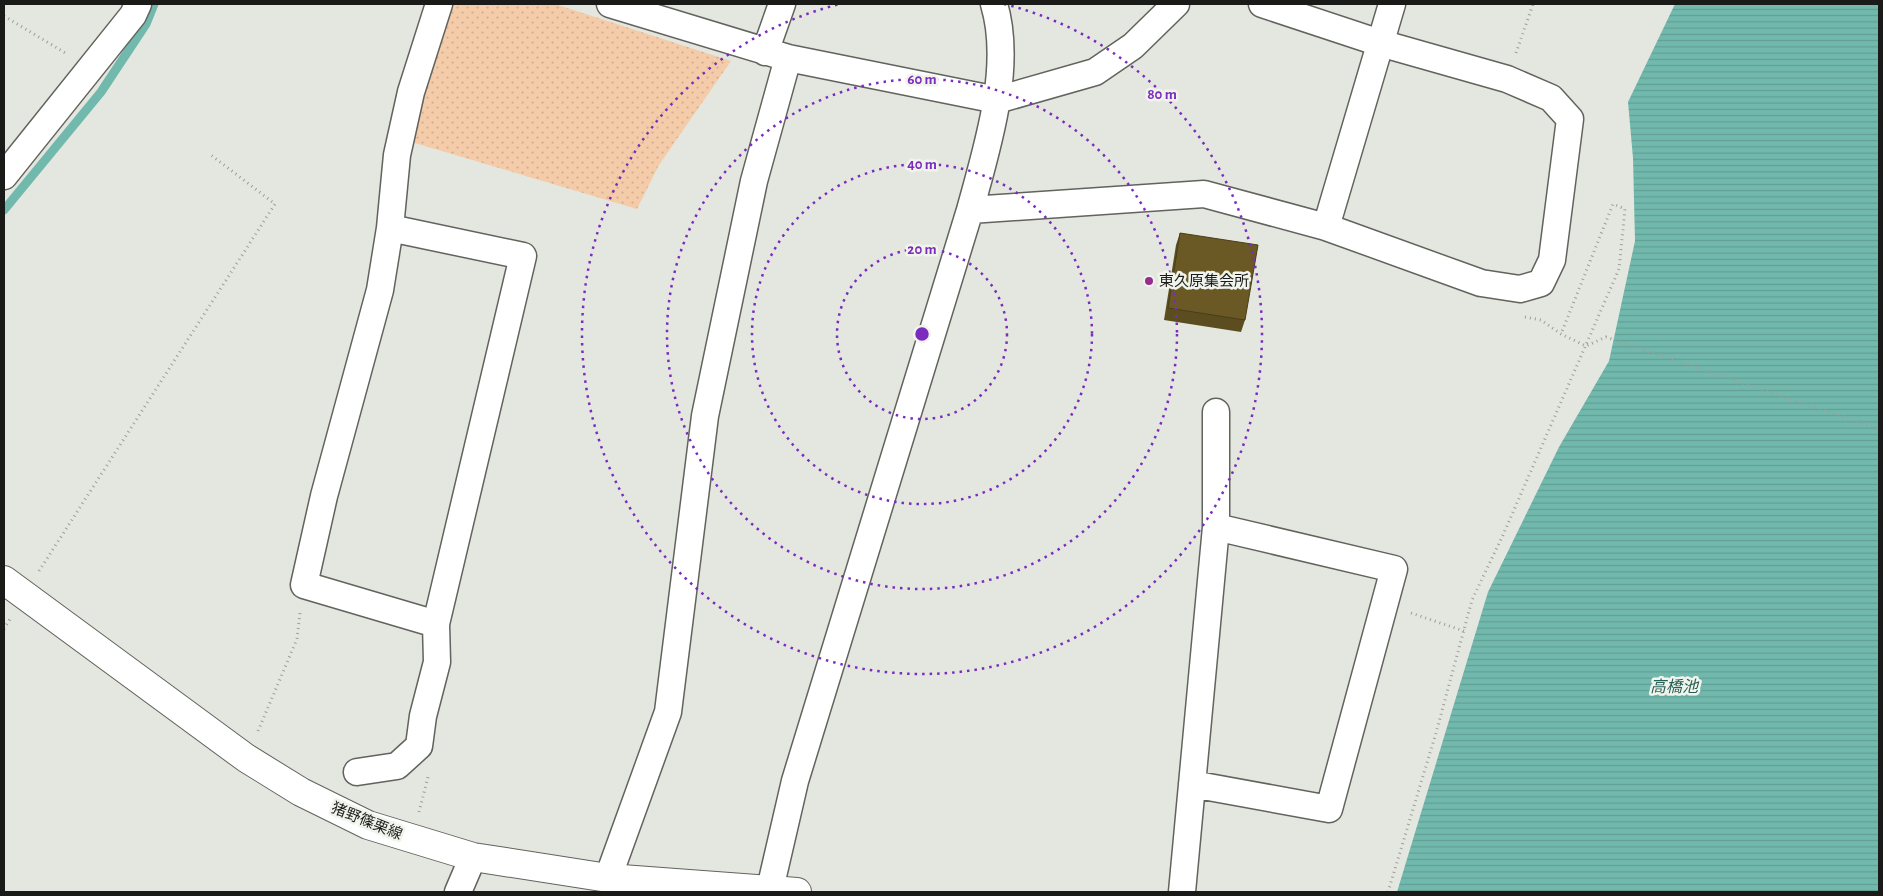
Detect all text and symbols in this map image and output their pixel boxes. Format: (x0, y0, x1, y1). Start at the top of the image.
text: 60 m (907, 72, 937, 87)
text: 80 m (1147, 87, 1177, 102)
text: 40 m (907, 157, 937, 172)
text: 20 m (907, 242, 937, 257)
place label: 東久原集会所 (1159, 273, 1249, 289)
marker: 東久原集会所 (1143, 275, 1155, 287)
centre of rings (913, 325, 931, 343)
water label: 高橋池 (1650, 678, 1700, 695)
street label: 猪野篠栗線 (329, 800, 405, 842)

